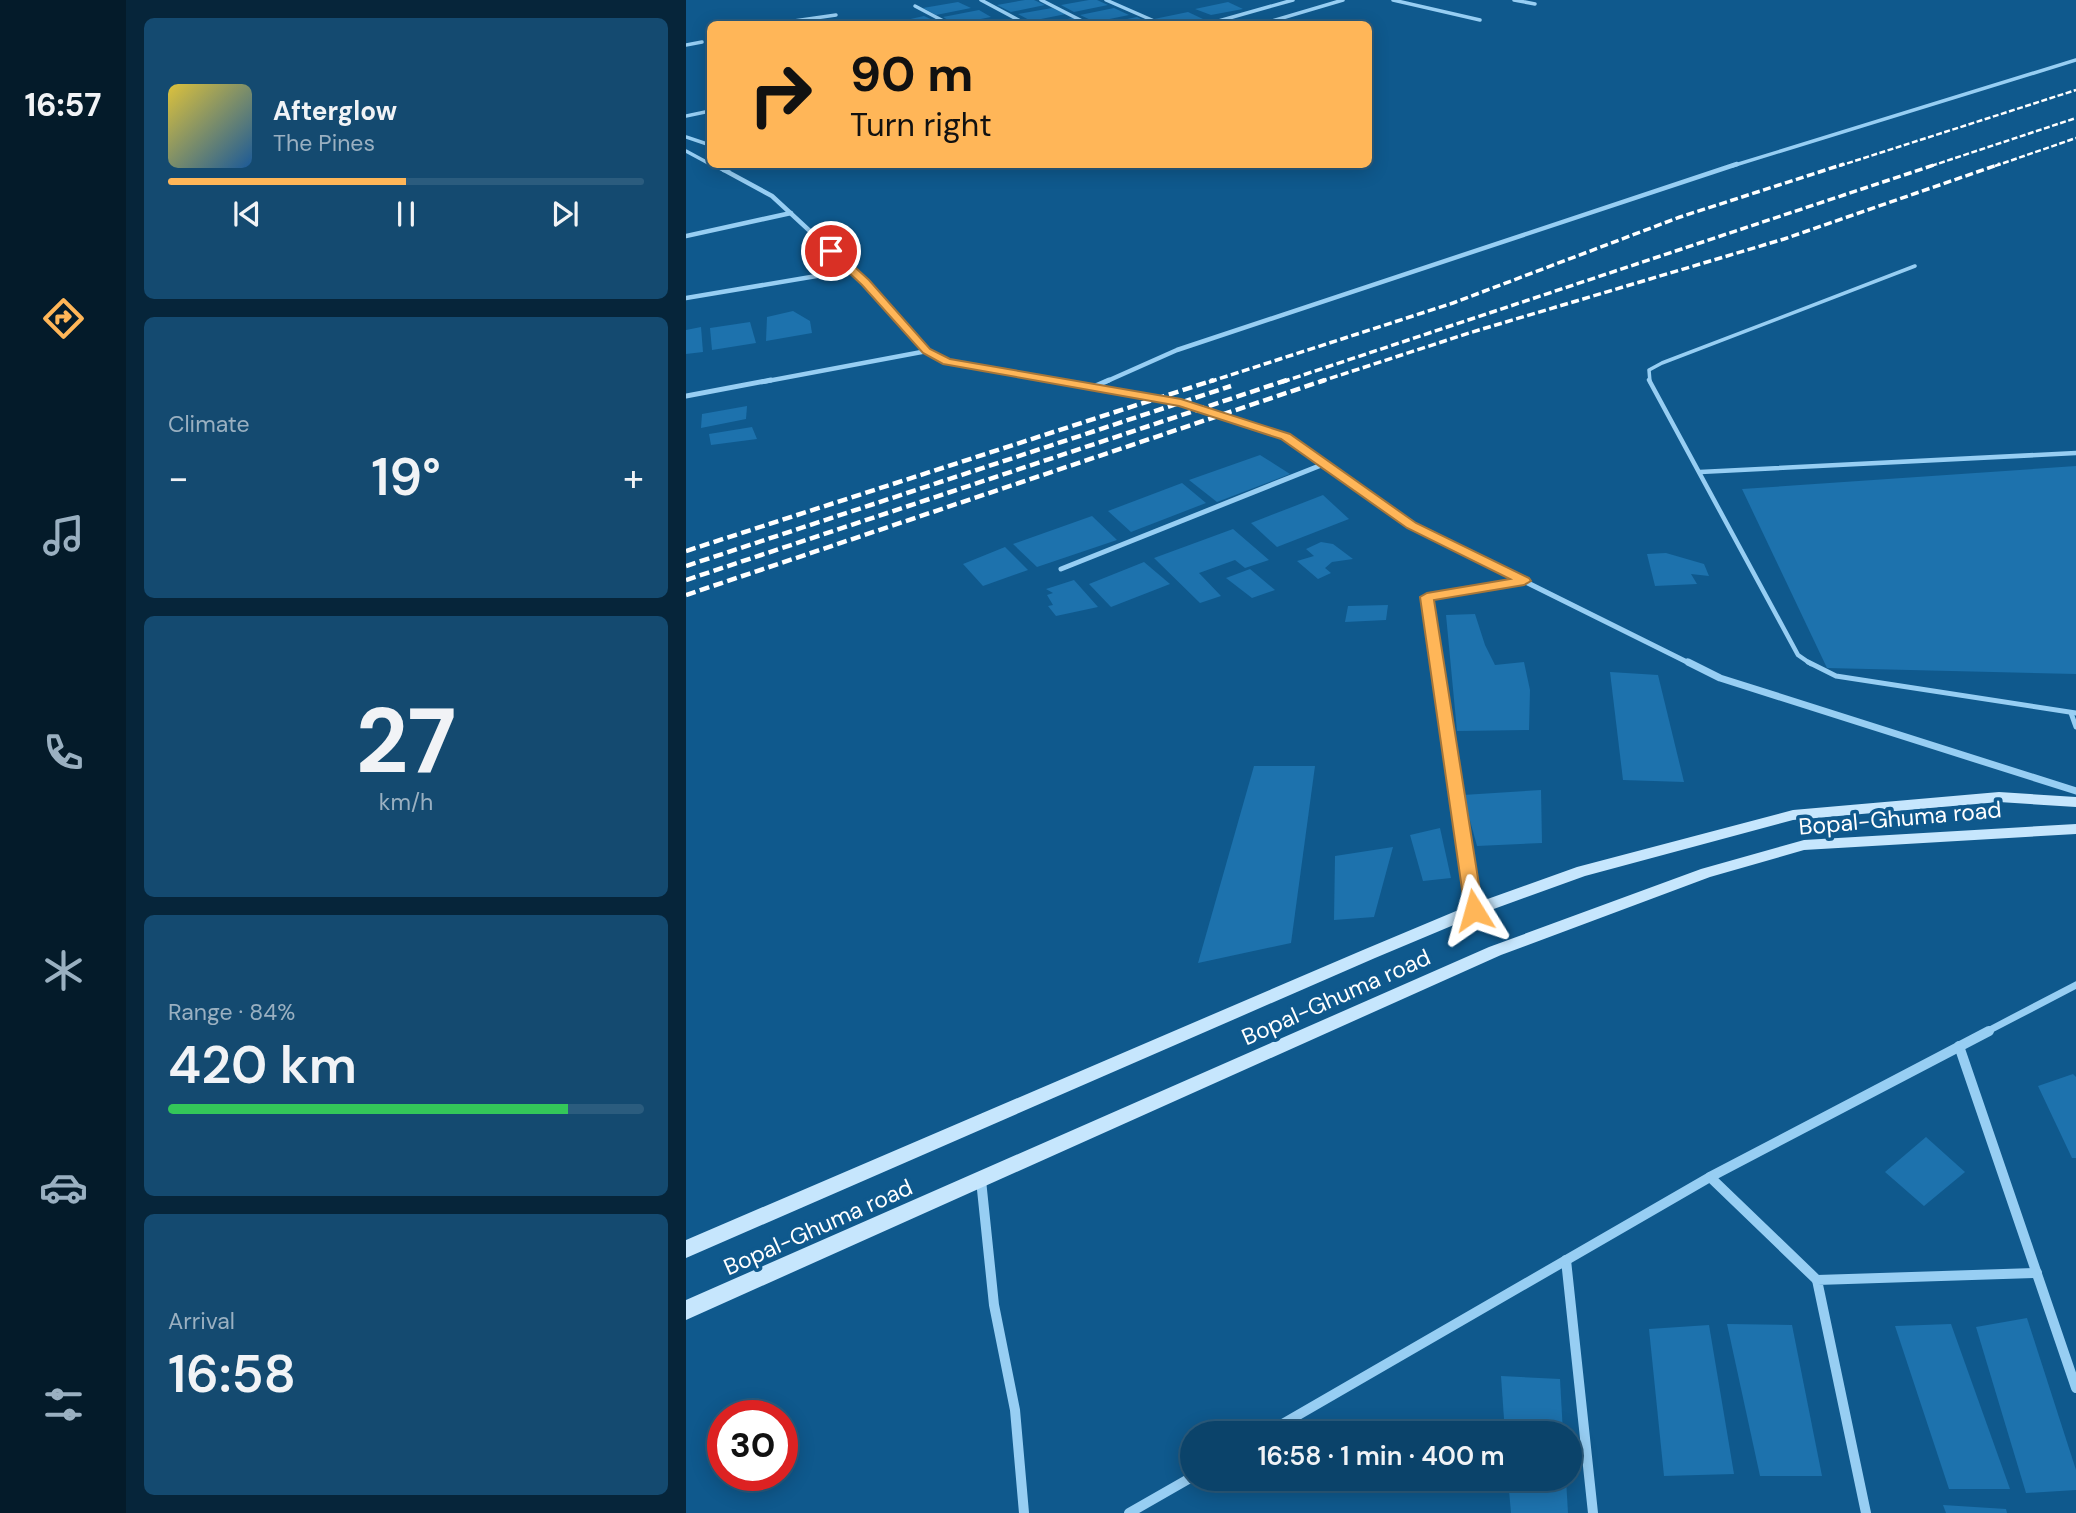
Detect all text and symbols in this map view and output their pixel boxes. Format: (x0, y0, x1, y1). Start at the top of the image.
text: 90 m (850, 42, 973, 106)
icon: right (735, 49, 826, 140)
text: 16:57 (25, 84, 101, 126)
text: Afterglow (273, 94, 397, 128)
text: Turn right (850, 104, 992, 146)
text: The Pines (273, 128, 375, 158)
icon: previous (228, 195, 266, 233)
icon: pause (387, 195, 425, 233)
icon: next (546, 195, 584, 233)
pin (801, 221, 861, 281)
icon: arrive (812, 232, 850, 270)
icon: directions (39, 294, 88, 343)
text: Climate (168, 409, 250, 439)
text: 19° (371, 443, 441, 511)
text: − (168, 453, 189, 503)
text: + (623, 453, 644, 503)
icon: music (39, 511, 88, 560)
text: 27 (356, 682, 456, 800)
icon: phone (39, 728, 88, 777)
text: km/h (379, 787, 433, 817)
street label: Bopal-Ghuma road (1797, 794, 2003, 842)
position arrow (1437, 873, 1511, 947)
street label: Bopal-Ghuma road (1237, 942, 1435, 1052)
icon: climate (39, 946, 88, 995)
text: Range · 84% (168, 997, 295, 1027)
text: 420 km (168, 1031, 357, 1099)
icon: car (39, 1163, 88, 1212)
street label: Bopal-Ghuma road (719, 1172, 917, 1282)
text: Arrival (168, 1306, 235, 1336)
text: 16:58 (168, 1340, 296, 1408)
icon: filters (39, 1380, 88, 1429)
speed limit sign: 30 (707, 1400, 798, 1491)
text: 16:58 · 1 min · 400 m (1257, 1439, 1505, 1473)

